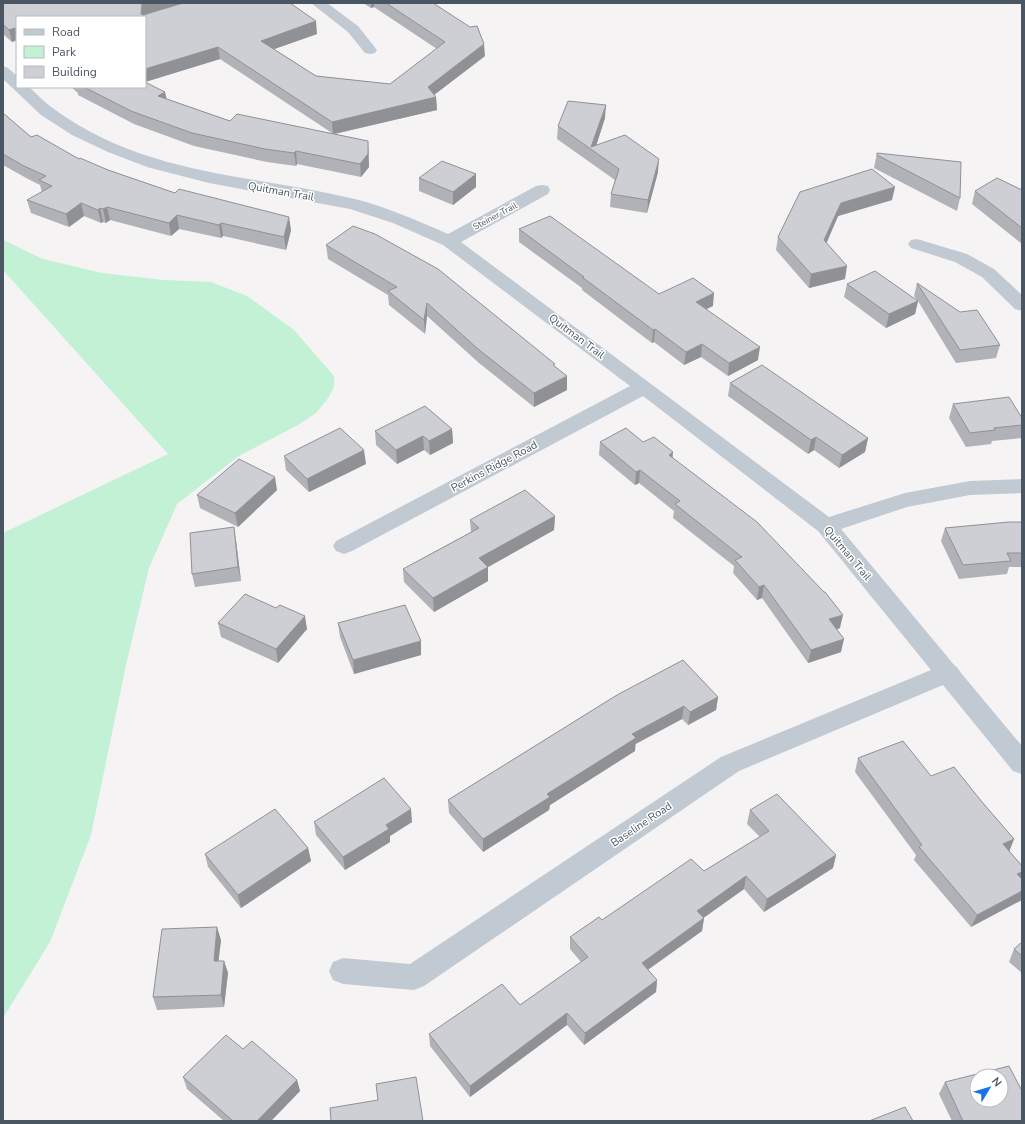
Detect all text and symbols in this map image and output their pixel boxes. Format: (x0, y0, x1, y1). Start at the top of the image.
legend (16, 16, 146, 88)
text: Road (52, 24, 80, 40)
text: Park (52, 44, 77, 60)
text: Building (52, 64, 97, 80)
street label: Quitman Trail (247, 178, 316, 205)
street label: Steiner Trail (471, 199, 519, 233)
street label: Quitman Trail (546, 310, 608, 363)
street label: Perkins Ridge Road (448, 437, 540, 496)
street label: Quitman Trail (820, 523, 875, 584)
street label: Baseline Road (608, 798, 675, 850)
north arrow (969, 1068, 1009, 1108)
text: N (988, 1074, 1005, 1090)

